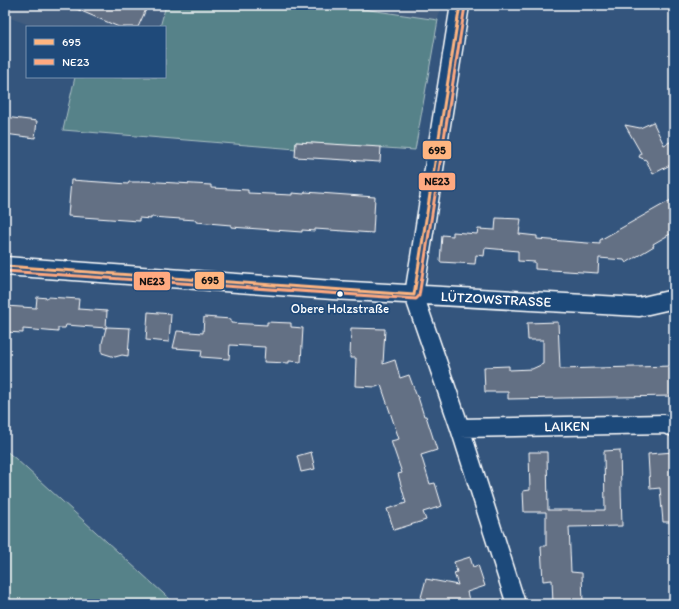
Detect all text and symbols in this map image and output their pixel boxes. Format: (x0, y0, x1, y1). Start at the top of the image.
legend (26, 26, 166, 78)
text: 695 (62, 35, 81, 49)
text: NE23 (62, 55, 90, 69)
line badge: 695 (422, 140, 452, 160)
text: 695 (428, 144, 446, 157)
line badge: NE23 (418, 172, 456, 191)
text: NE23 (424, 175, 450, 188)
line badge: NE23 (133, 271, 171, 291)
line badge: 695 (194, 271, 225, 290)
text: 695 (201, 274, 219, 287)
text: NE23 (139, 275, 165, 288)
street label: LÜTZOWSTRASSE (440, 288, 552, 311)
marker: Obere Holzstraße (335, 289, 345, 299)
place label: Obere Holzstraße (291, 301, 389, 316)
street label: LAIKEN (544, 418, 590, 435)

